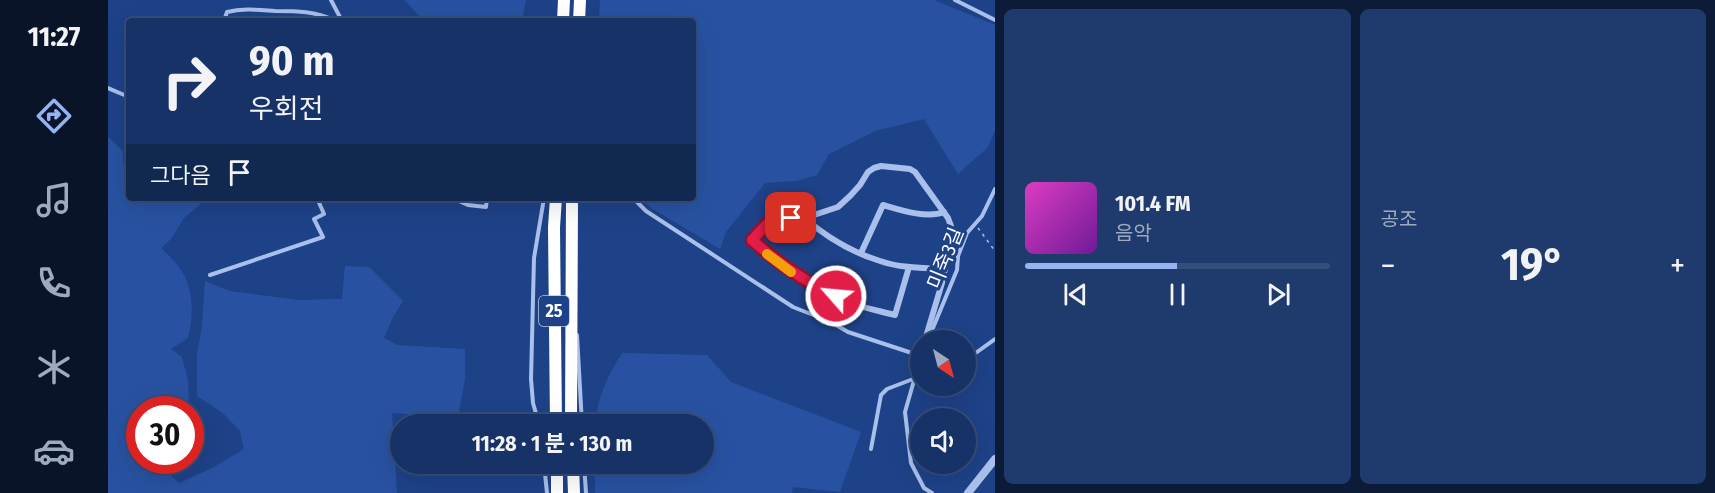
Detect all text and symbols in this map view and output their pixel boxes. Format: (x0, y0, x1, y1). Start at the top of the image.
text: 11:27 (28, 21, 80, 53)
text: 90 m (249, 36, 334, 86)
icon: right (150, 42, 228, 120)
text: 우회전 (249, 93, 324, 125)
icon: directions (33, 95, 75, 137)
icon: arrive (223, 156, 256, 189)
text: 그다음 (150, 162, 211, 189)
icon: music (33, 179, 75, 221)
text: 101.4 FM (1115, 190, 1191, 217)
pin (765, 192, 816, 243)
icon: arrive (774, 201, 807, 234)
text: 공조 (1381, 207, 1417, 231)
text: 음악 (1115, 221, 1152, 245)
street label: 미죽3길 (922, 224, 968, 292)
text: 19° (1501, 238, 1564, 292)
text: − (1381, 246, 1395, 286)
text: + (1670, 246, 1685, 286)
icon: phone (33, 262, 75, 304)
position arrow (804, 264, 868, 328)
icon: previous (1059, 278, 1092, 311)
icon: pause (1161, 278, 1194, 311)
icon: next (1262, 278, 1295, 311)
road number: 25 (539, 296, 569, 326)
north arrow (910, 330, 976, 396)
map controls (910, 330, 976, 474)
icon: climate (33, 346, 75, 388)
speed limit sign: 30 (126, 396, 204, 474)
button: sound (910, 408, 976, 474)
icon: car (33, 430, 75, 472)
text: 11:28 · 1 분 · 130 m (472, 430, 632, 457)

